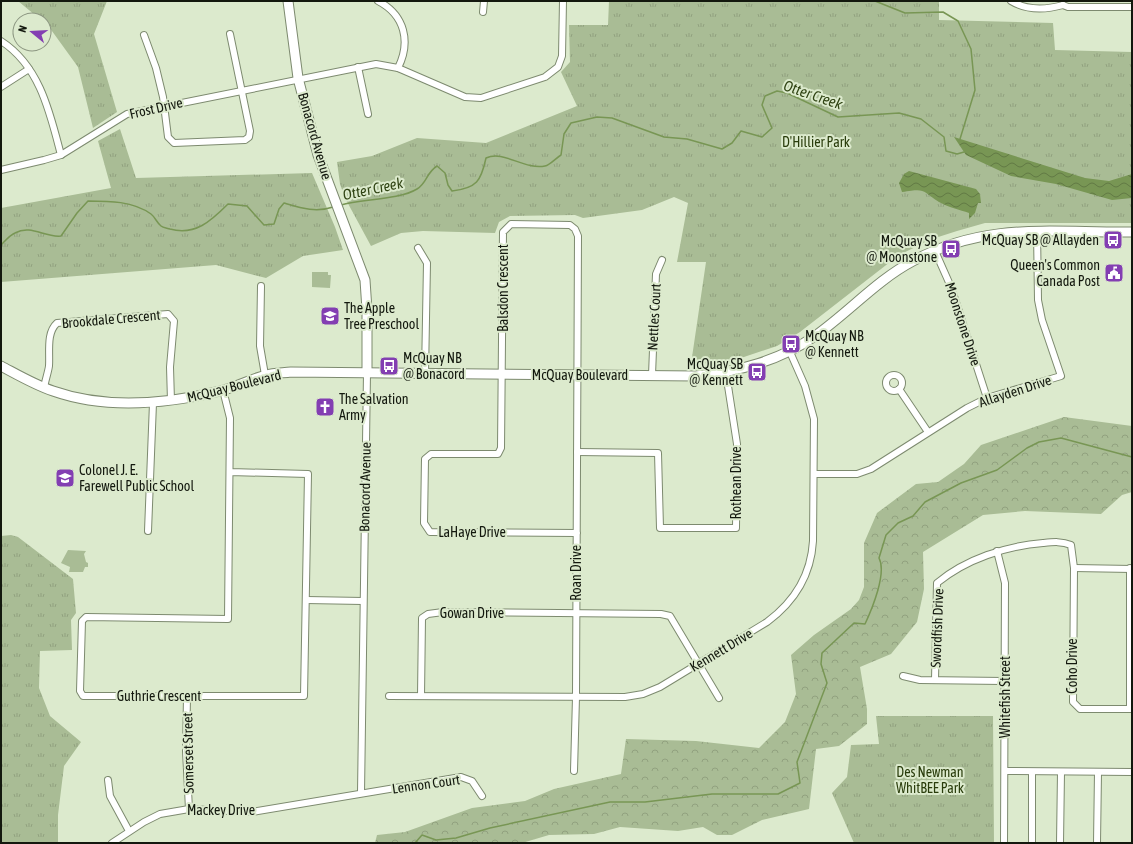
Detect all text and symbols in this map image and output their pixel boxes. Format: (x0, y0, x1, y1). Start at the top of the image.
north arrow (12, 12, 52, 52)
text: N (16, 24, 29, 34)
water label: Otter Creek (781, 77, 845, 113)
street label: Bonacord Avenue (295, 91, 335, 181)
street label: Frost Drive (128, 94, 184, 122)
park label: D'Hillier Park (782, 134, 850, 150)
water label: Otter Creek (341, 174, 405, 203)
bus stop icon: McQuay SB @ Allayden (1102, 229, 1124, 251)
place label: McQuay SB @ Allayden (982, 232, 1099, 248)
place label: McQuay SB @ Moonstone (866, 233, 937, 265)
bus stop icon: McQuay SB @ Moonstone (940, 238, 962, 260)
street label: Balsdon Crescent (495, 244, 511, 332)
place label: Queen's Common Canada Post (1010, 257, 1100, 289)
public building icon: Queen's Common Canada Post (1103, 262, 1125, 284)
street label: Moonstone Drive (942, 280, 984, 368)
street label: Nettles Court (644, 283, 664, 351)
place label: The Apple Tree Preschool (344, 300, 419, 332)
school or university icon: The Apple Tree Preschool (319, 305, 341, 327)
street label: Brookdale Crescent (61, 307, 161, 331)
place label: McQuay NB @ Kennett (805, 328, 864, 360)
bus stop icon: McQuay NB @ Kennett (780, 333, 802, 355)
place label: McQuay NB @ Bonacord (403, 350, 465, 382)
bus stop icon: McQuay NB @ Bonacord (378, 355, 400, 377)
place label: McQuay SB @ Kennett (687, 356, 743, 388)
bus stop icon: McQuay SB @ Kennett (746, 361, 768, 383)
street label: McQuay Boulevard (185, 367, 283, 405)
street label: McQuay Boulevard (532, 367, 628, 383)
street label: Allayden Drive (977, 372, 1053, 410)
place label: The Salvation Army (339, 391, 409, 423)
church icon: The Salvation Army (314, 396, 336, 418)
street label: Bonacord Avenue (356, 442, 374, 532)
street label: Rothean Drive (728, 446, 744, 520)
place label: Colonel J. E. Farewell Public School (79, 462, 194, 494)
school or university icon: Colonel J. E. Farewell Public School (54, 467, 76, 489)
street label: LaHaye Drive (438, 524, 506, 540)
street label: Roan Drive (568, 545, 584, 601)
street label: Swordfish Drive (928, 588, 946, 668)
street label: Gowan Drive (440, 605, 504, 621)
street label: Kennett Drive (687, 625, 755, 675)
street label: Coho Drive (1064, 638, 1080, 694)
street label: Whitefish Street (997, 656, 1013, 738)
street label: Guthrie Crescent (117, 688, 201, 704)
street label: Somerset Street (179, 712, 197, 794)
park label: Des Newman WhitBEE Park (896, 764, 964, 796)
street label: Lennon Court (391, 771, 461, 797)
street label: Mackey Drive (187, 802, 255, 818)

